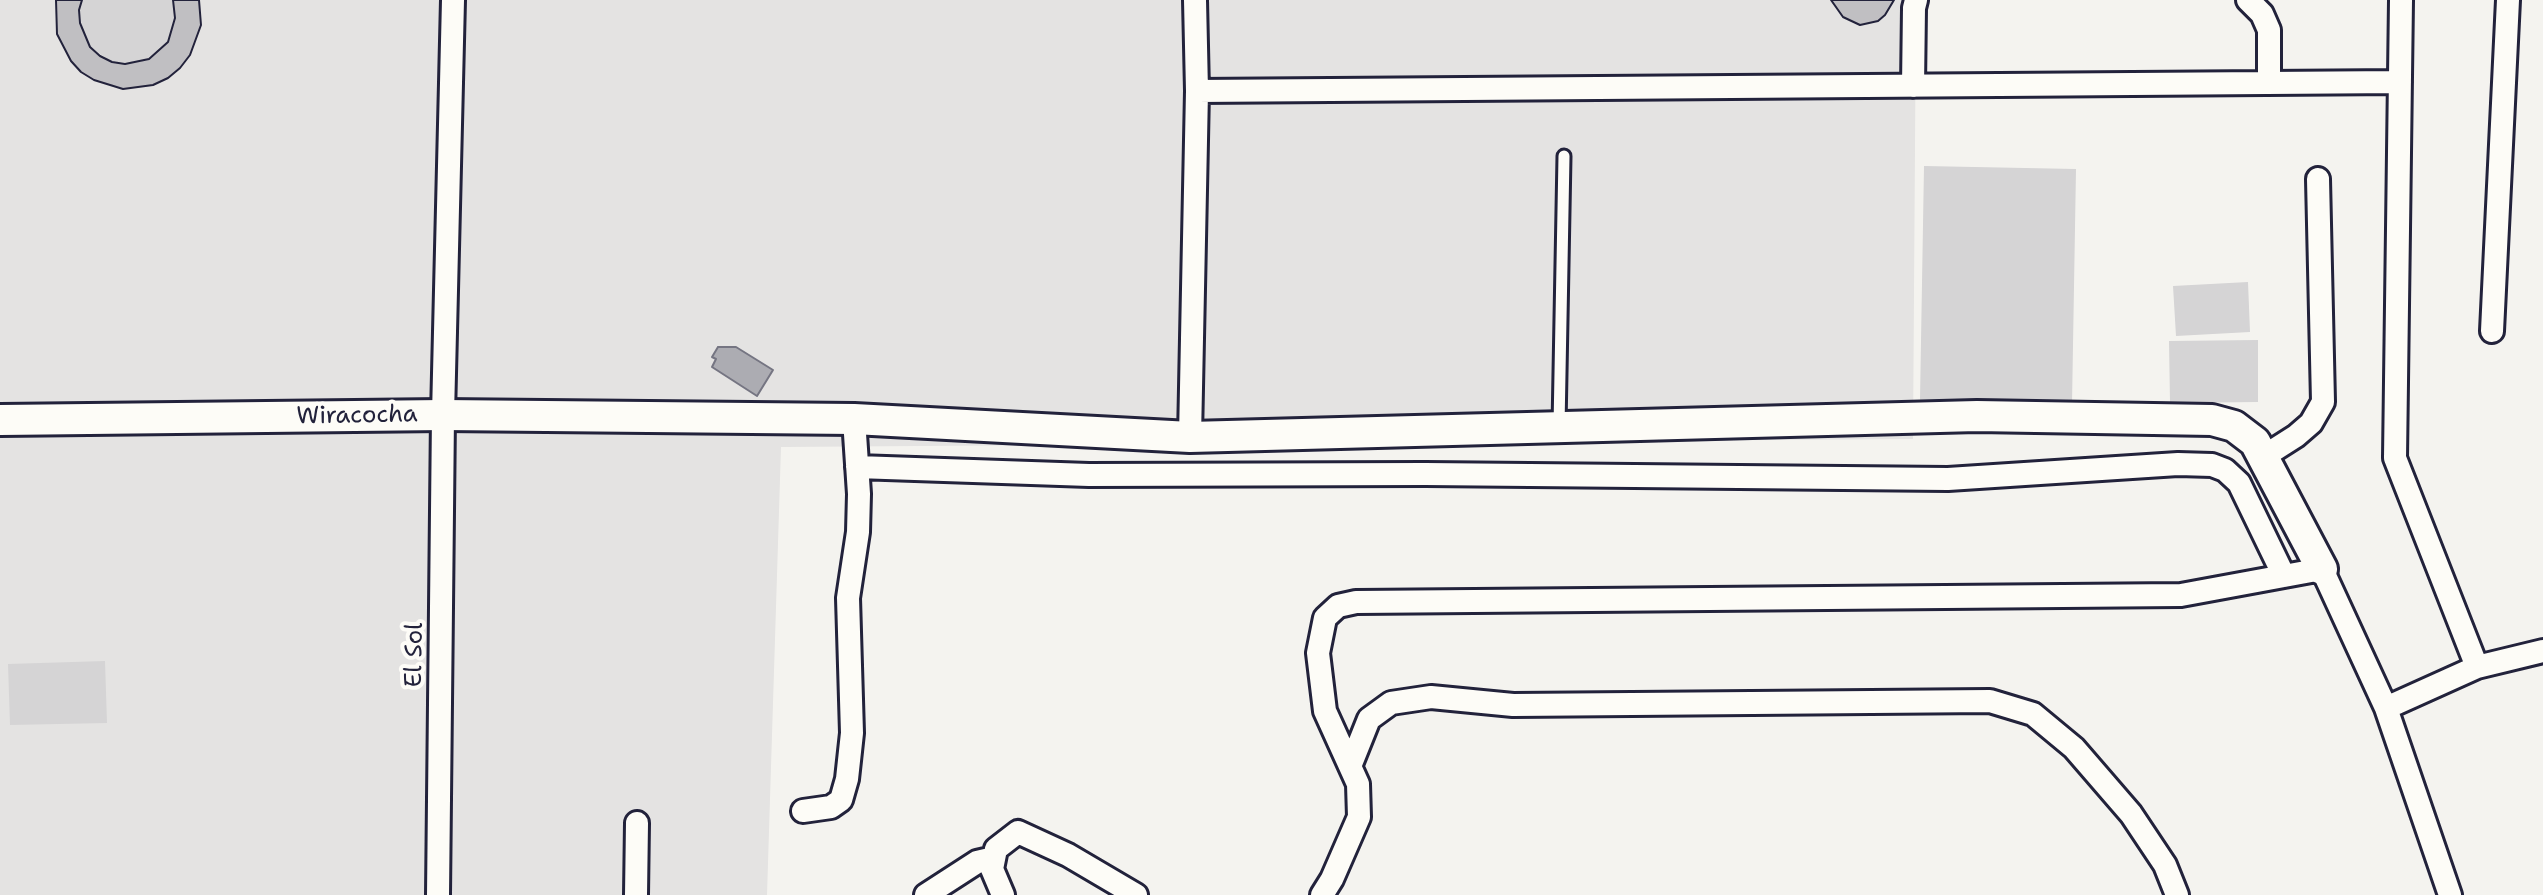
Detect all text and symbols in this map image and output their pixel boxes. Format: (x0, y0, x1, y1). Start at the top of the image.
street label: Wiracocha (296, 401, 418, 431)
street label: El Sol (400, 622, 430, 688)

